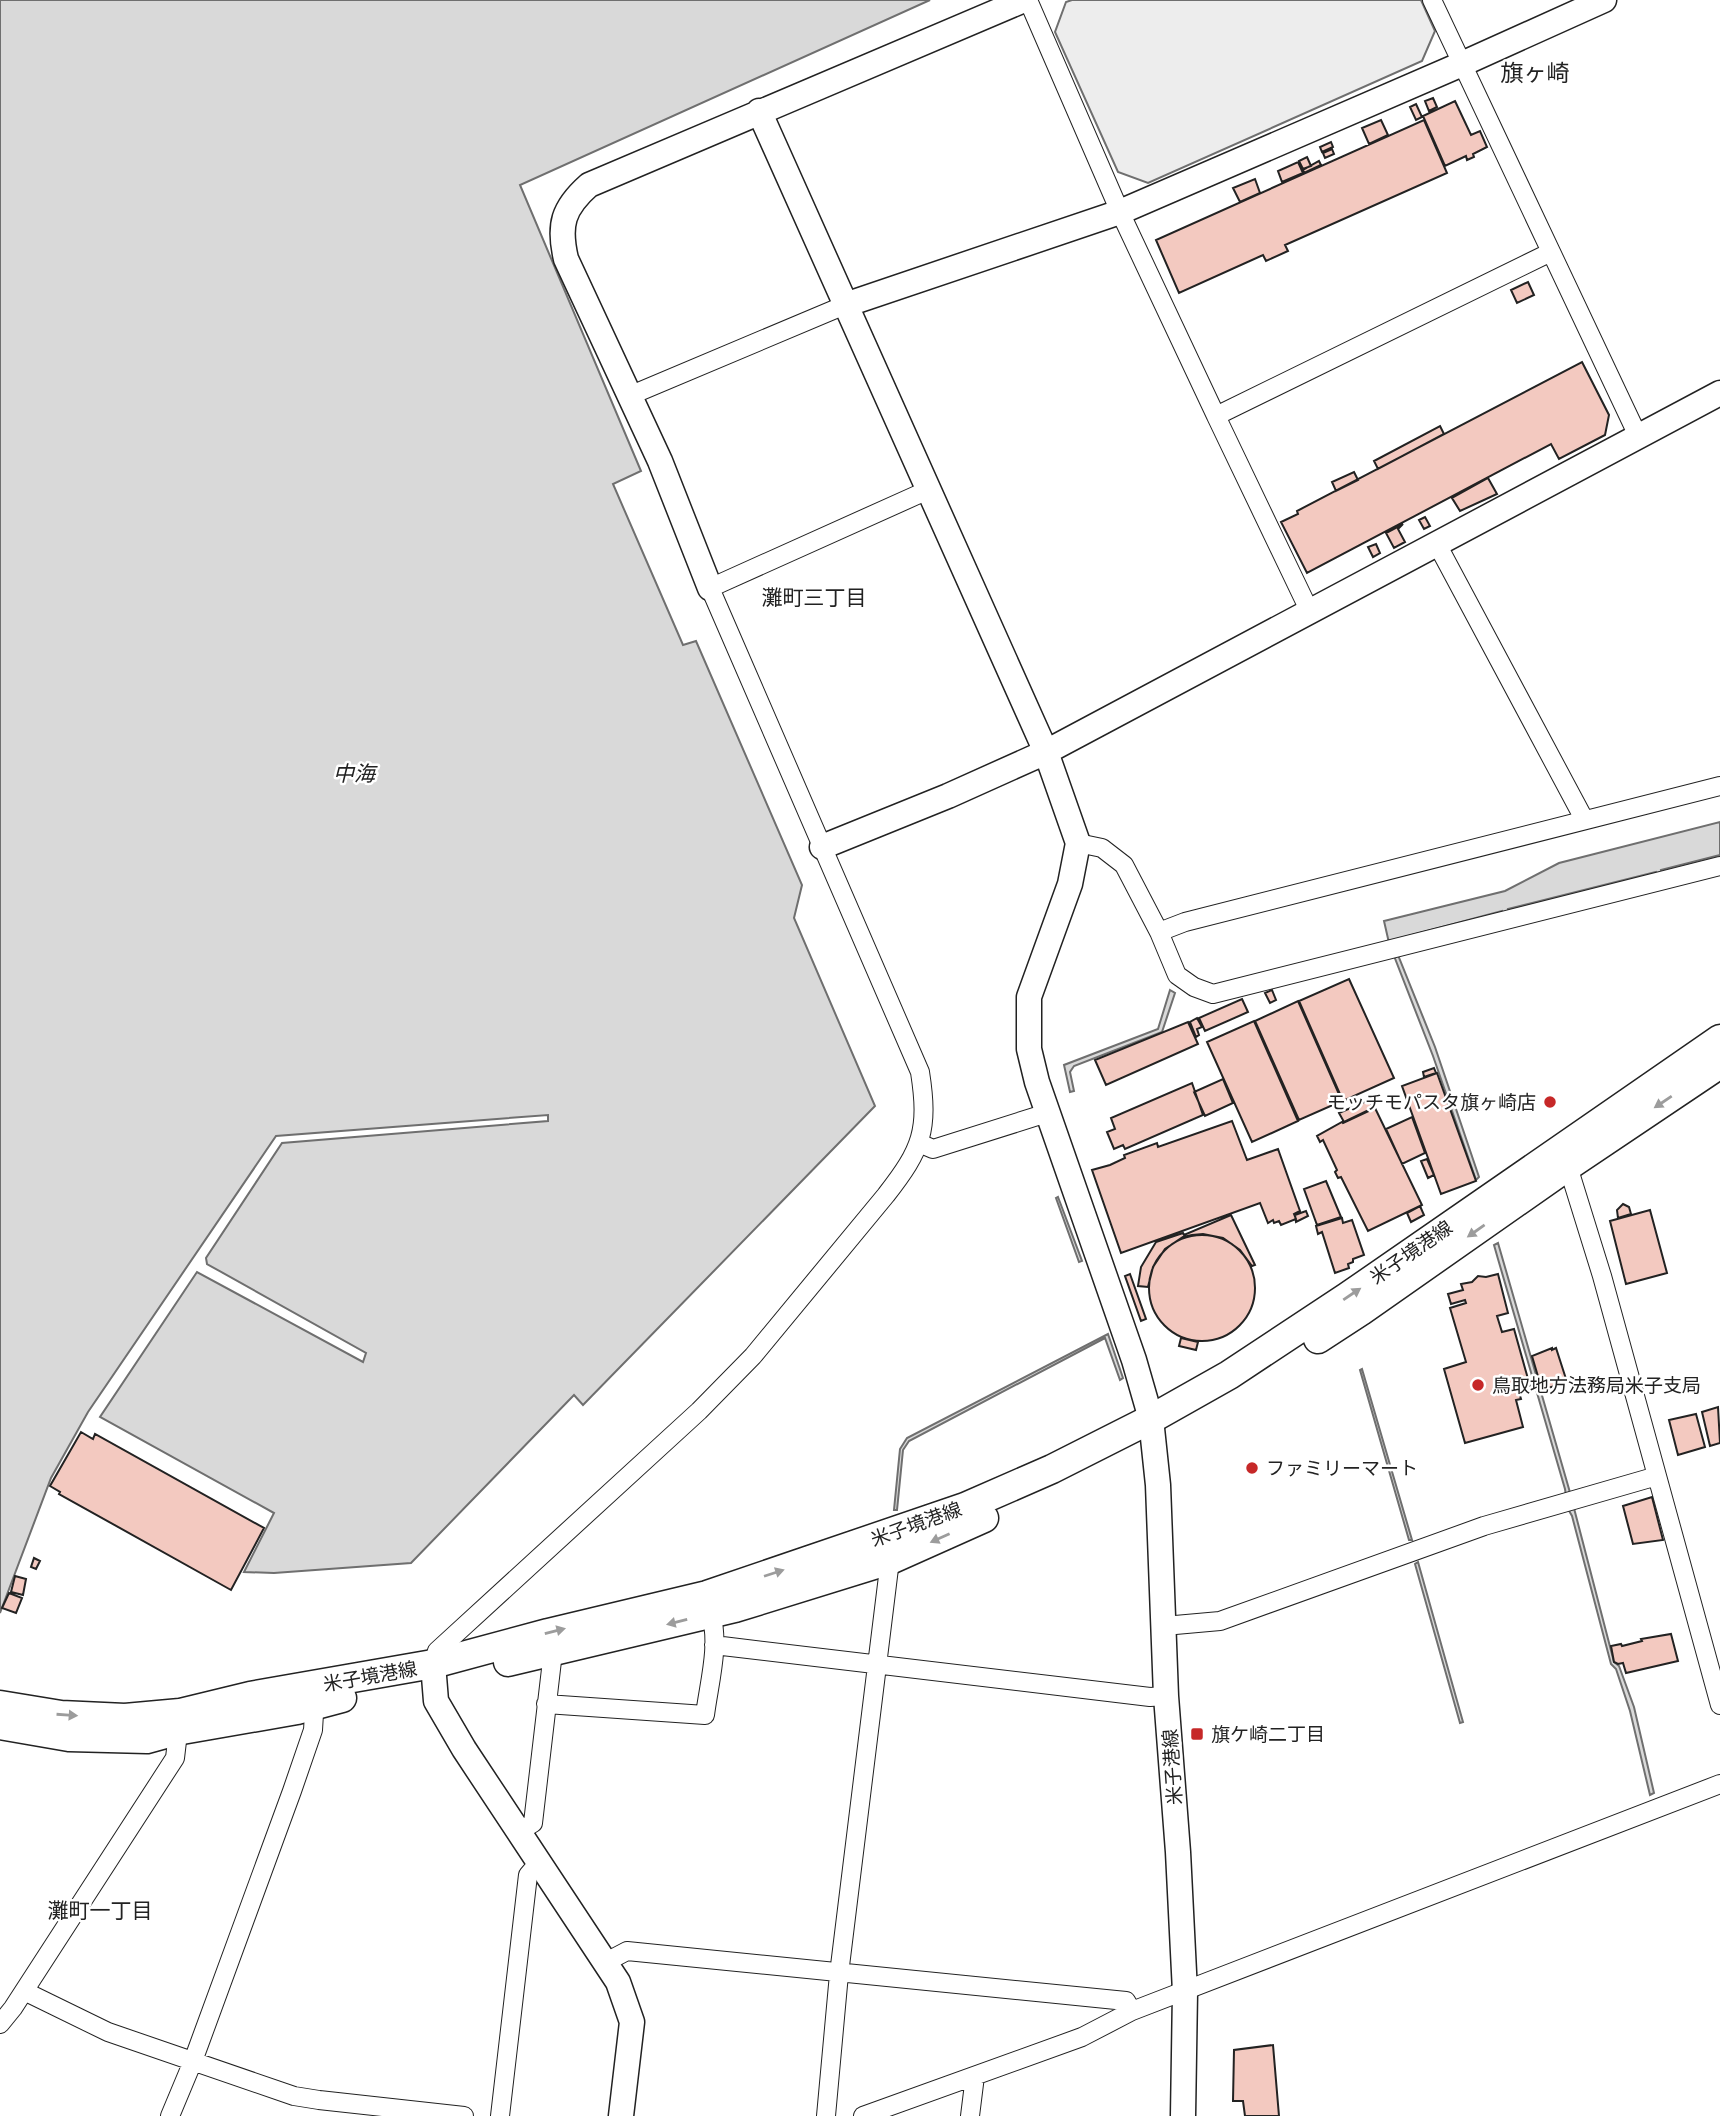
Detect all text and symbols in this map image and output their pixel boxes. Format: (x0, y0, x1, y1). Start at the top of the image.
district label: 旗ヶ崎 (1501, 61, 1570, 90)
district label: 灘町三丁目 (762, 586, 867, 613)
water label: 中海 (333, 762, 378, 789)
place label: モッチモパスタ旗ヶ崎店 (1327, 1092, 1536, 1116)
marker: モッチモパスタ旗ヶ崎店 (1542, 1094, 1558, 1110)
one-way arrow (1654, 1095, 1673, 1108)
street label: 米子境港線 (1366, 1217, 1458, 1291)
one-way arrow (1467, 1225, 1486, 1238)
one-way arrow (1342, 1288, 1361, 1301)
place label: 鳥取地方法務局米子支局 (1492, 1375, 1701, 1399)
marker: 鳥取地方法務局米子支局 (1470, 1377, 1486, 1393)
place label: ファミリーマート (1266, 1458, 1418, 1482)
marker: ファミリーマート (1244, 1460, 1260, 1476)
street label: 米子境港線 (868, 1498, 965, 1553)
one-way arrow (930, 1532, 950, 1544)
one-way arrow (764, 1567, 785, 1577)
one-way arrow (666, 1617, 688, 1628)
one-way arrow (544, 1625, 566, 1636)
street label: 米子境港線 (321, 1658, 419, 1698)
one-way arrow (57, 1710, 79, 1721)
place label: 旗ケ崎二丁目 (1211, 1724, 1325, 1748)
marker: 旗ケ崎二丁目 (1189, 1726, 1205, 1742)
street label: 米子港線 (1159, 1728, 1189, 1806)
district label: 灘町一丁目 (48, 1899, 153, 1926)

